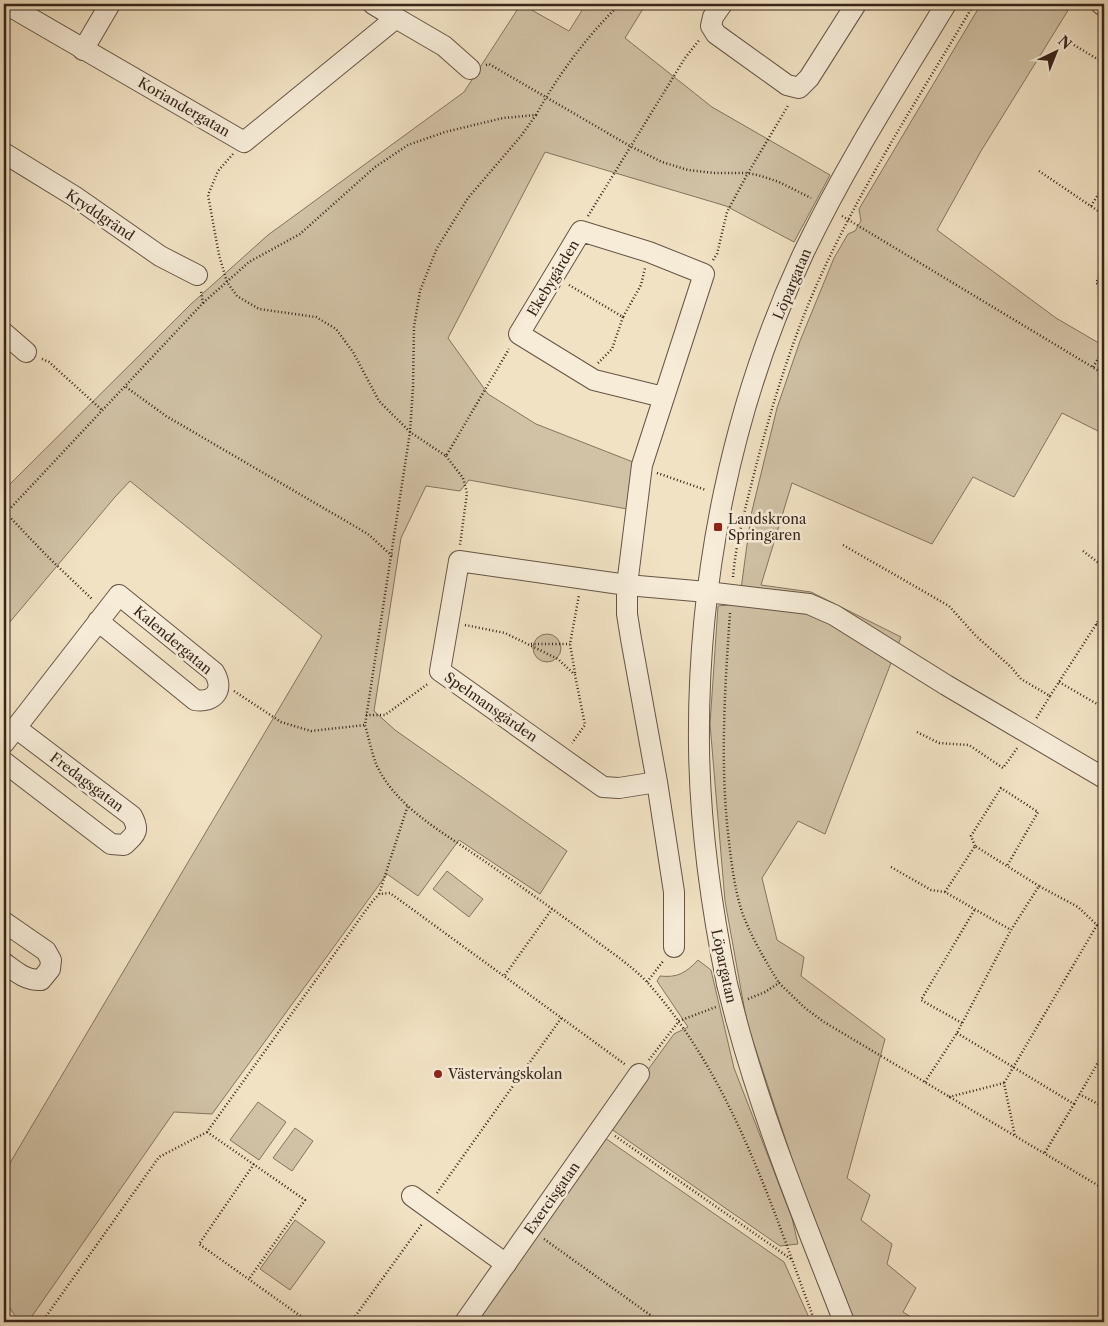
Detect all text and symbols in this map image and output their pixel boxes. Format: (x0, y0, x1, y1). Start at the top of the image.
north arrow (1030, 28, 1080, 78)
text: N (1054, 32, 1075, 53)
street label: Koriandergatan (135, 73, 233, 141)
street label: Kryddgränd (62, 185, 138, 245)
street label: Ekebygården (523, 236, 583, 320)
street label: Löpargatan (769, 246, 815, 322)
place label: Landskrona Springaren (728, 510, 807, 544)
marker: Landskrona Springaren (712, 521, 724, 533)
street label: Kalendergatan (130, 602, 216, 678)
street label: Spelmansgården (441, 668, 541, 746)
street label: Fredagsgatan (47, 748, 128, 816)
street label: Löpargatan (707, 927, 741, 1005)
place label: Västervångskolan (447, 1065, 563, 1083)
marker: Västervångskolan (432, 1068, 444, 1080)
street label: Exercisgatan (520, 1158, 584, 1238)

